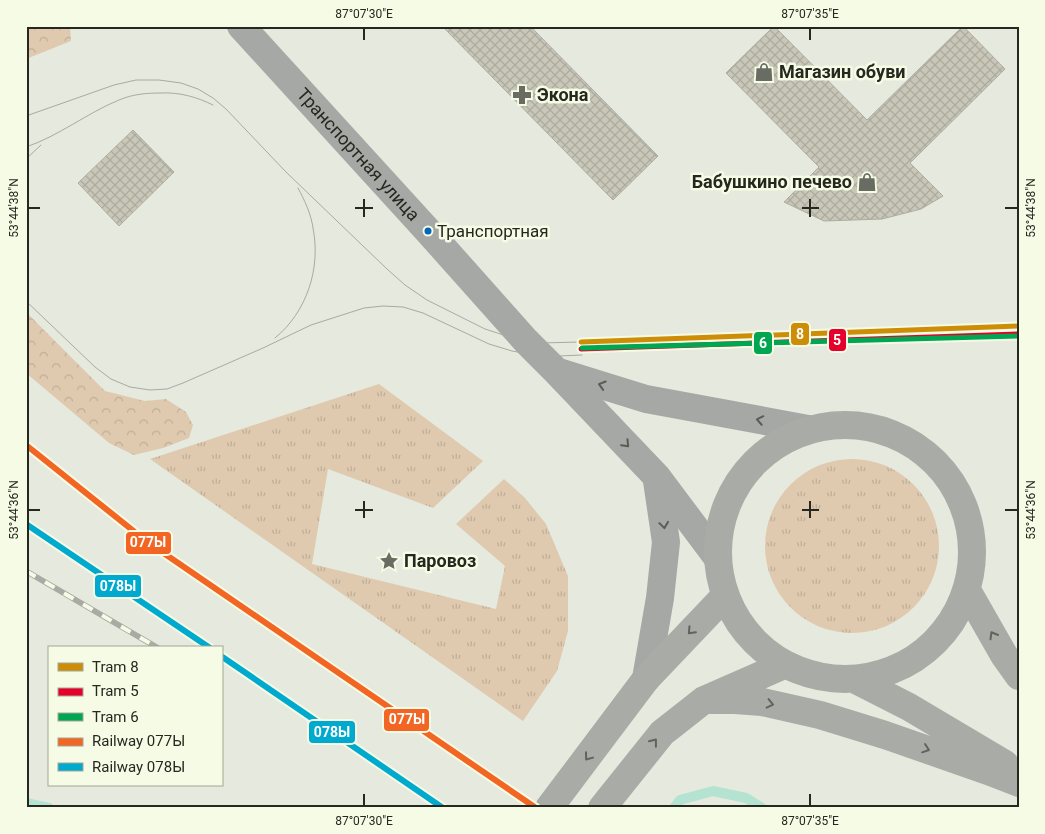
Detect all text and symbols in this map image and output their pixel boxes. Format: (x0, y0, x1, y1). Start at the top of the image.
text: 87°07'30"E (335, 7, 393, 21)
text: 87°07'35"E (781, 7, 839, 21)
shop icon: Магазин обуви (753, 61, 775, 83)
place label: Магазин обуви (779, 61, 906, 82)
street label: Транспортная улица (293, 84, 424, 225)
pharmacy icon: Экона (511, 84, 533, 106)
place label: Экона (537, 84, 589, 105)
place label: Бабушкино печево (692, 171, 852, 192)
shop icon: Бабушкино печево (856, 171, 878, 193)
text: 53°44'38"N (7, 178, 21, 238)
text: 53°44'38"N (1024, 178, 1038, 238)
place label: Транспортная (437, 221, 549, 241)
marker: Транспортная (423, 226, 433, 236)
line badge: 8 (790, 322, 810, 346)
text: 8 (796, 326, 804, 342)
line badge: 5 (828, 328, 847, 352)
line badge: 6 (753, 331, 773, 355)
text: 5 (833, 332, 841, 348)
text: 6 (759, 335, 767, 351)
one-way arrow (598, 380, 606, 390)
one-way arrow (756, 416, 765, 426)
one-way arrow (620, 439, 629, 448)
text: 53°44'36"N (7, 480, 21, 540)
text: 53°44'36"N (1024, 480, 1038, 540)
one-way arrow (658, 521, 669, 529)
line badge: 077Ы (125, 531, 172, 555)
text: 077Ы (130, 534, 166, 550)
place icon: Паровоз (378, 550, 400, 572)
place label: Паровоз (404, 550, 476, 571)
line badge: 078Ы (94, 574, 142, 598)
text: 078Ы (100, 578, 136, 594)
one-way arrow (688, 626, 697, 635)
one-way arrow (989, 632, 999, 641)
legend (48, 646, 222, 786)
text: Tram 8 (92, 658, 139, 676)
text: Tram 5 (92, 682, 139, 700)
one-way arrow (766, 698, 775, 709)
text: Tram 6 (92, 708, 139, 726)
line badge: 077Ы (383, 708, 430, 732)
text: 077Ы (389, 711, 425, 727)
line badge: 078Ы (308, 720, 356, 744)
text: 078Ы (314, 724, 350, 740)
text: Railway 077Ы (92, 732, 185, 750)
one-way arrow (649, 739, 657, 748)
one-way arrow (921, 743, 930, 753)
one-way arrow (585, 751, 594, 761)
text: Railway 078Ы (92, 758, 185, 776)
text: 87°07'30"E (335, 814, 393, 828)
text: 87°07'35"E (781, 814, 839, 828)

